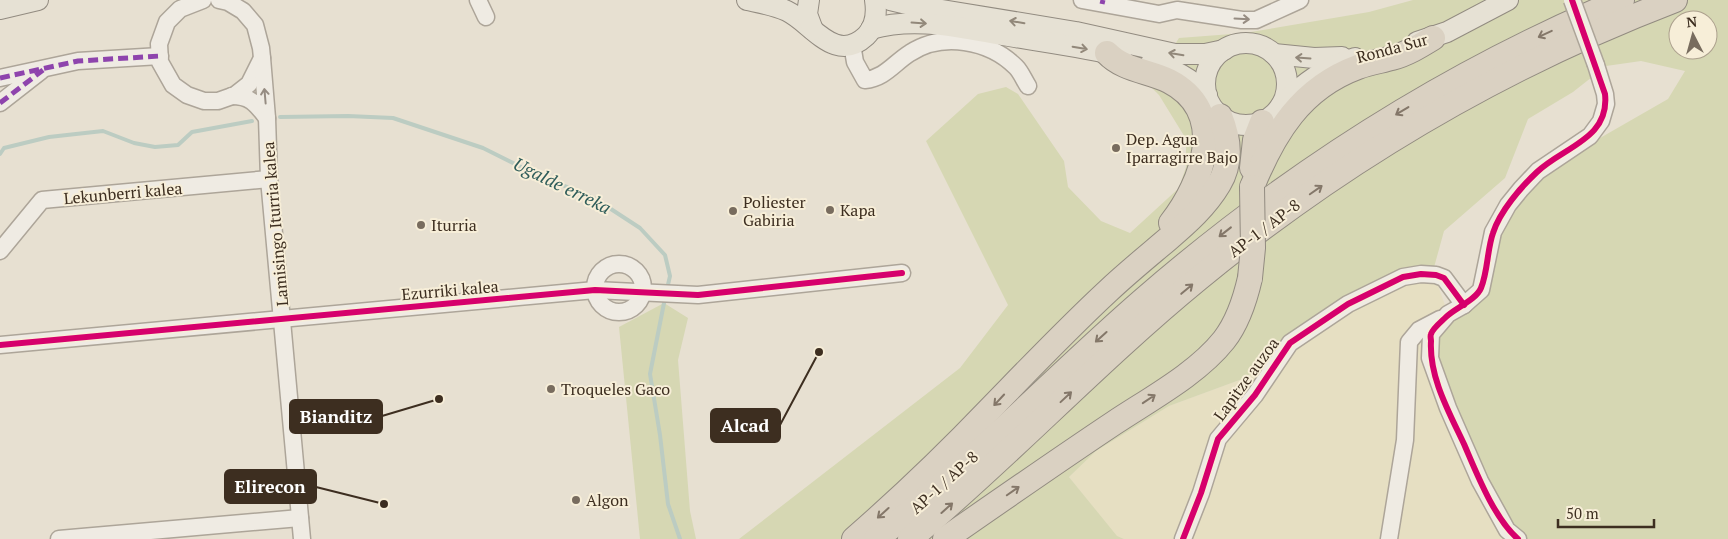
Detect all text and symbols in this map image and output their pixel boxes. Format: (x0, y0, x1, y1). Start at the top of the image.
north arrow (1668, 10, 1718, 60)
text: N (1685, 12, 1698, 32)
one-way arrow (1234, 15, 1250, 24)
one-way arrow (1009, 17, 1025, 27)
one-way arrow (911, 18, 927, 27)
street label: Ronda Sur (1354, 28, 1431, 68)
one-way arrow (1538, 30, 1553, 39)
one-way arrow (1071, 43, 1087, 53)
one-way arrow (1169, 48, 1185, 58)
one-way arrow (1295, 53, 1311, 62)
one-way arrow (260, 89, 269, 105)
one-way arrow (1396, 107, 1410, 117)
place label: Dep. Agua Iparragirre Bajo (1126, 128, 1238, 168)
street label: Lamisingo Iturria kalea (257, 141, 293, 307)
marker: Dep. Agua Iparragirre Bajo (1110, 142, 1122, 154)
water label: Ugalde erreka (510, 151, 615, 219)
street label: Lekunberri kalea (63, 177, 183, 209)
one-way arrow (1309, 185, 1323, 195)
place label: Poliester Gabiria (743, 191, 806, 231)
street label: AP-1 / AP-8 (1224, 194, 1304, 262)
place label: Kapa (840, 199, 876, 221)
marker: Kapa (824, 204, 836, 216)
marker: Poliester Gabiria (727, 205, 739, 217)
place label: Iturria (431, 214, 477, 236)
marker: Iturria (415, 219, 427, 231)
one-way arrow (1219, 227, 1232, 238)
street label: Ezurriki kalea (400, 275, 500, 305)
one-way arrow (1180, 283, 1193, 294)
one-way arrow (1095, 331, 1108, 343)
street label: Lapitze auzoa (1208, 333, 1284, 425)
place label: Troqueles Gaco (561, 378, 670, 400)
marker: Troqueles Gaco (545, 383, 557, 395)
one-way arrow (1060, 391, 1072, 403)
one-way arrow (993, 393, 1005, 406)
one-way arrow (1142, 394, 1156, 405)
callout: Bianditz (290, 400, 382, 433)
text: Bianditz (300, 404, 372, 428)
callout: Alcad (711, 409, 780, 442)
text: Alcad (721, 413, 770, 437)
street label: AP-1 / AP-8 (905, 446, 983, 518)
callout: Elirecon (225, 470, 316, 503)
text: Elirecon (235, 474, 306, 498)
one-way arrow (1006, 486, 1020, 496)
place label: Algon (586, 489, 629, 511)
marker: Algon (570, 494, 582, 506)
scale bar (1558, 496, 1654, 528)
one-way arrow (940, 502, 953, 513)
text: 50 m (1566, 503, 1599, 523)
one-way arrow (876, 507, 889, 519)

